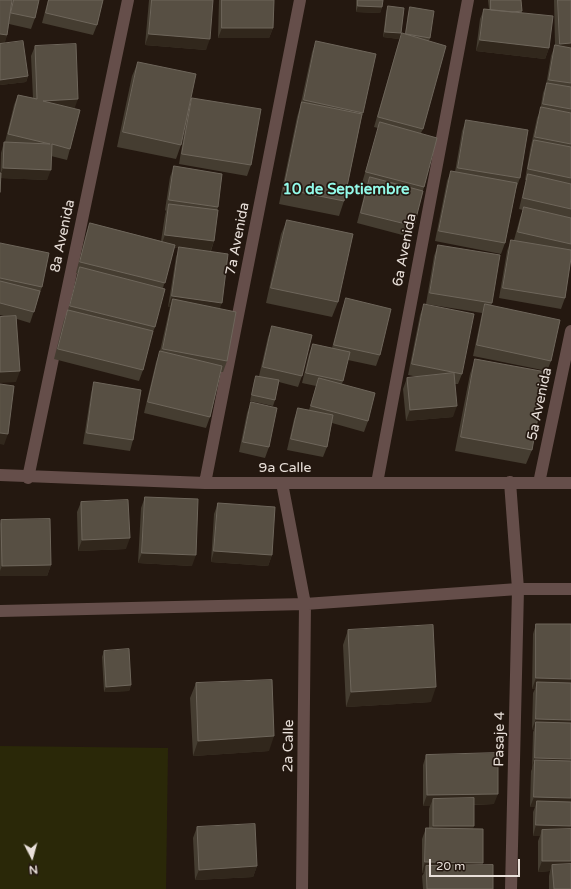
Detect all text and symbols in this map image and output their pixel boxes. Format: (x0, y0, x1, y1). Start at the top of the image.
district label: 10 de Septiembre (283, 181, 409, 199)
street label: 8a Avenida (47, 198, 79, 274)
street label: 7a Avenida (223, 201, 253, 277)
street label: 6a Avenida (390, 212, 420, 288)
street label: 5a Avenida (524, 366, 556, 442)
street label: 9a Calle (259, 460, 311, 476)
street label: Pasaje 4 (491, 711, 509, 767)
street label: 2a Calle (280, 719, 298, 773)
north arrow (12, 837, 52, 877)
scale bar (431, 851, 522, 877)
text: 20 m (436, 859, 465, 873)
text: N (28, 863, 38, 876)

